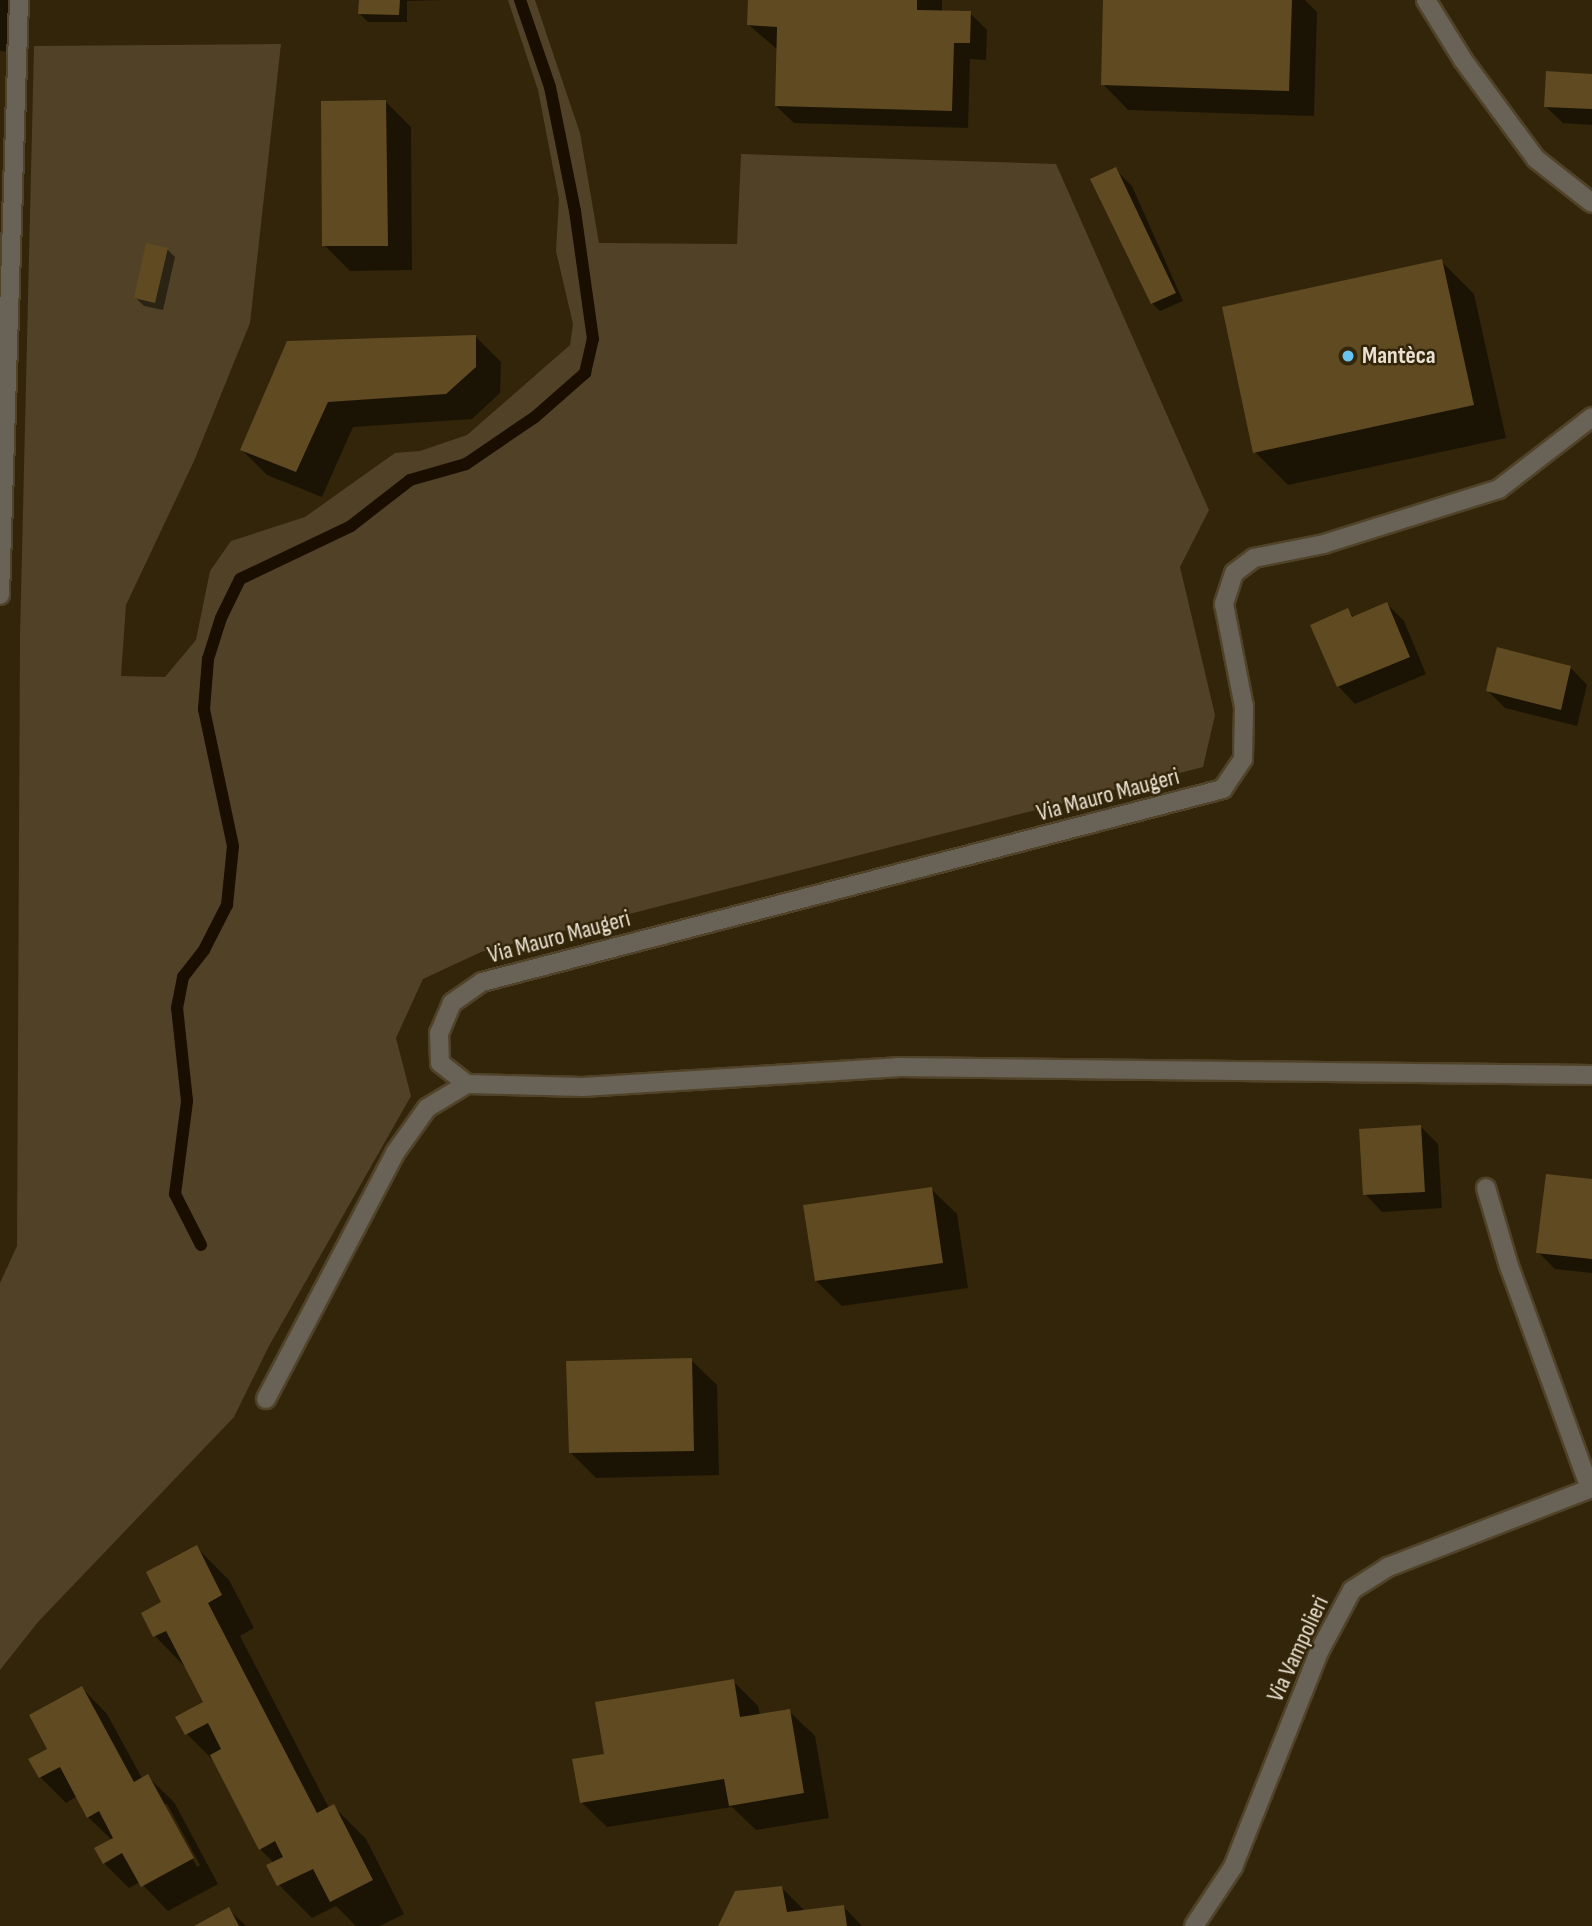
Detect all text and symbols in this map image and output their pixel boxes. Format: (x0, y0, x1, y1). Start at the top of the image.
place label: Mantèca (1362, 342, 1436, 370)
marker: Mantèca (1340, 348, 1356, 364)
street label: Via Mauro Maugeri (1034, 762, 1182, 828)
street label: Via Mauro Maugeri (485, 904, 633, 970)
street label: Via Vampolieri (1261, 1592, 1335, 1706)

